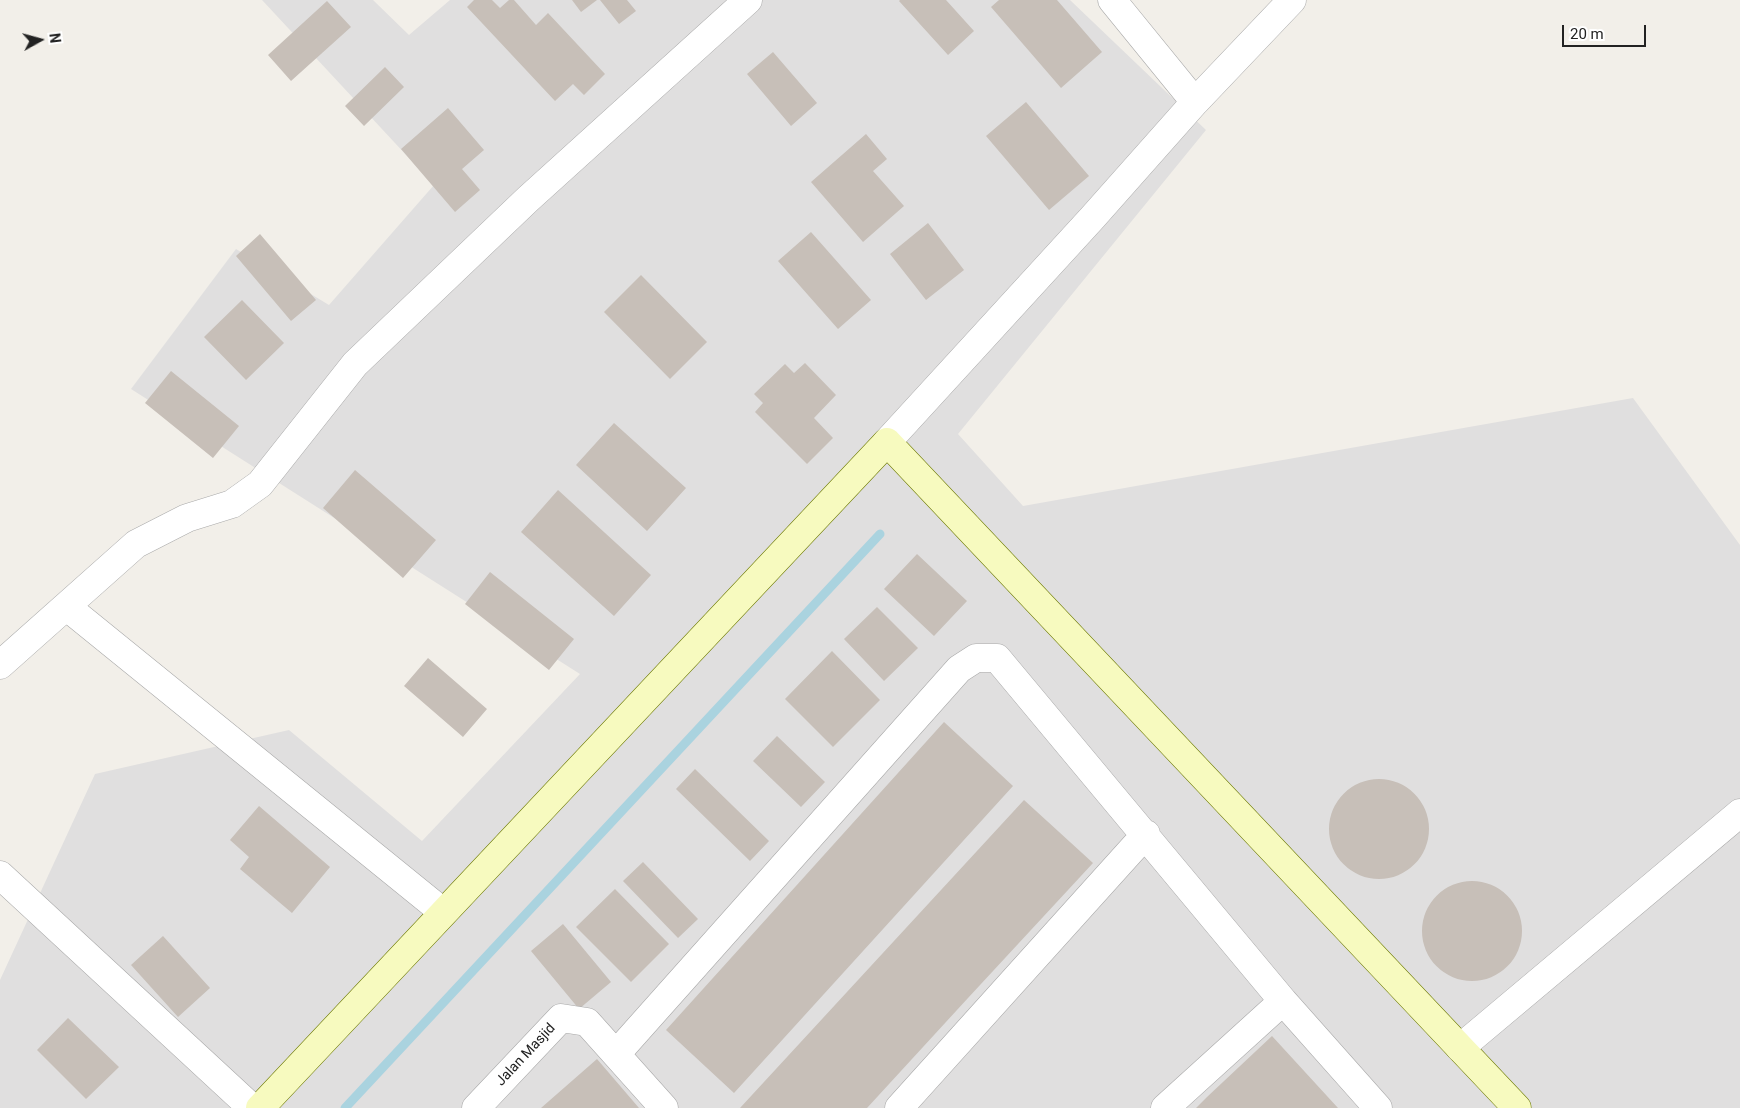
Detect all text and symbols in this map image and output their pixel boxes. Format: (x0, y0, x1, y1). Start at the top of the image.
north arrow (15, 15, 65, 65)
scale bar (1565, 15, 1649, 47)
text: 20 m (1570, 25, 1604, 43)
text: N (46, 32, 63, 44)
street label: Jalan Masjid (493, 1020, 559, 1090)

